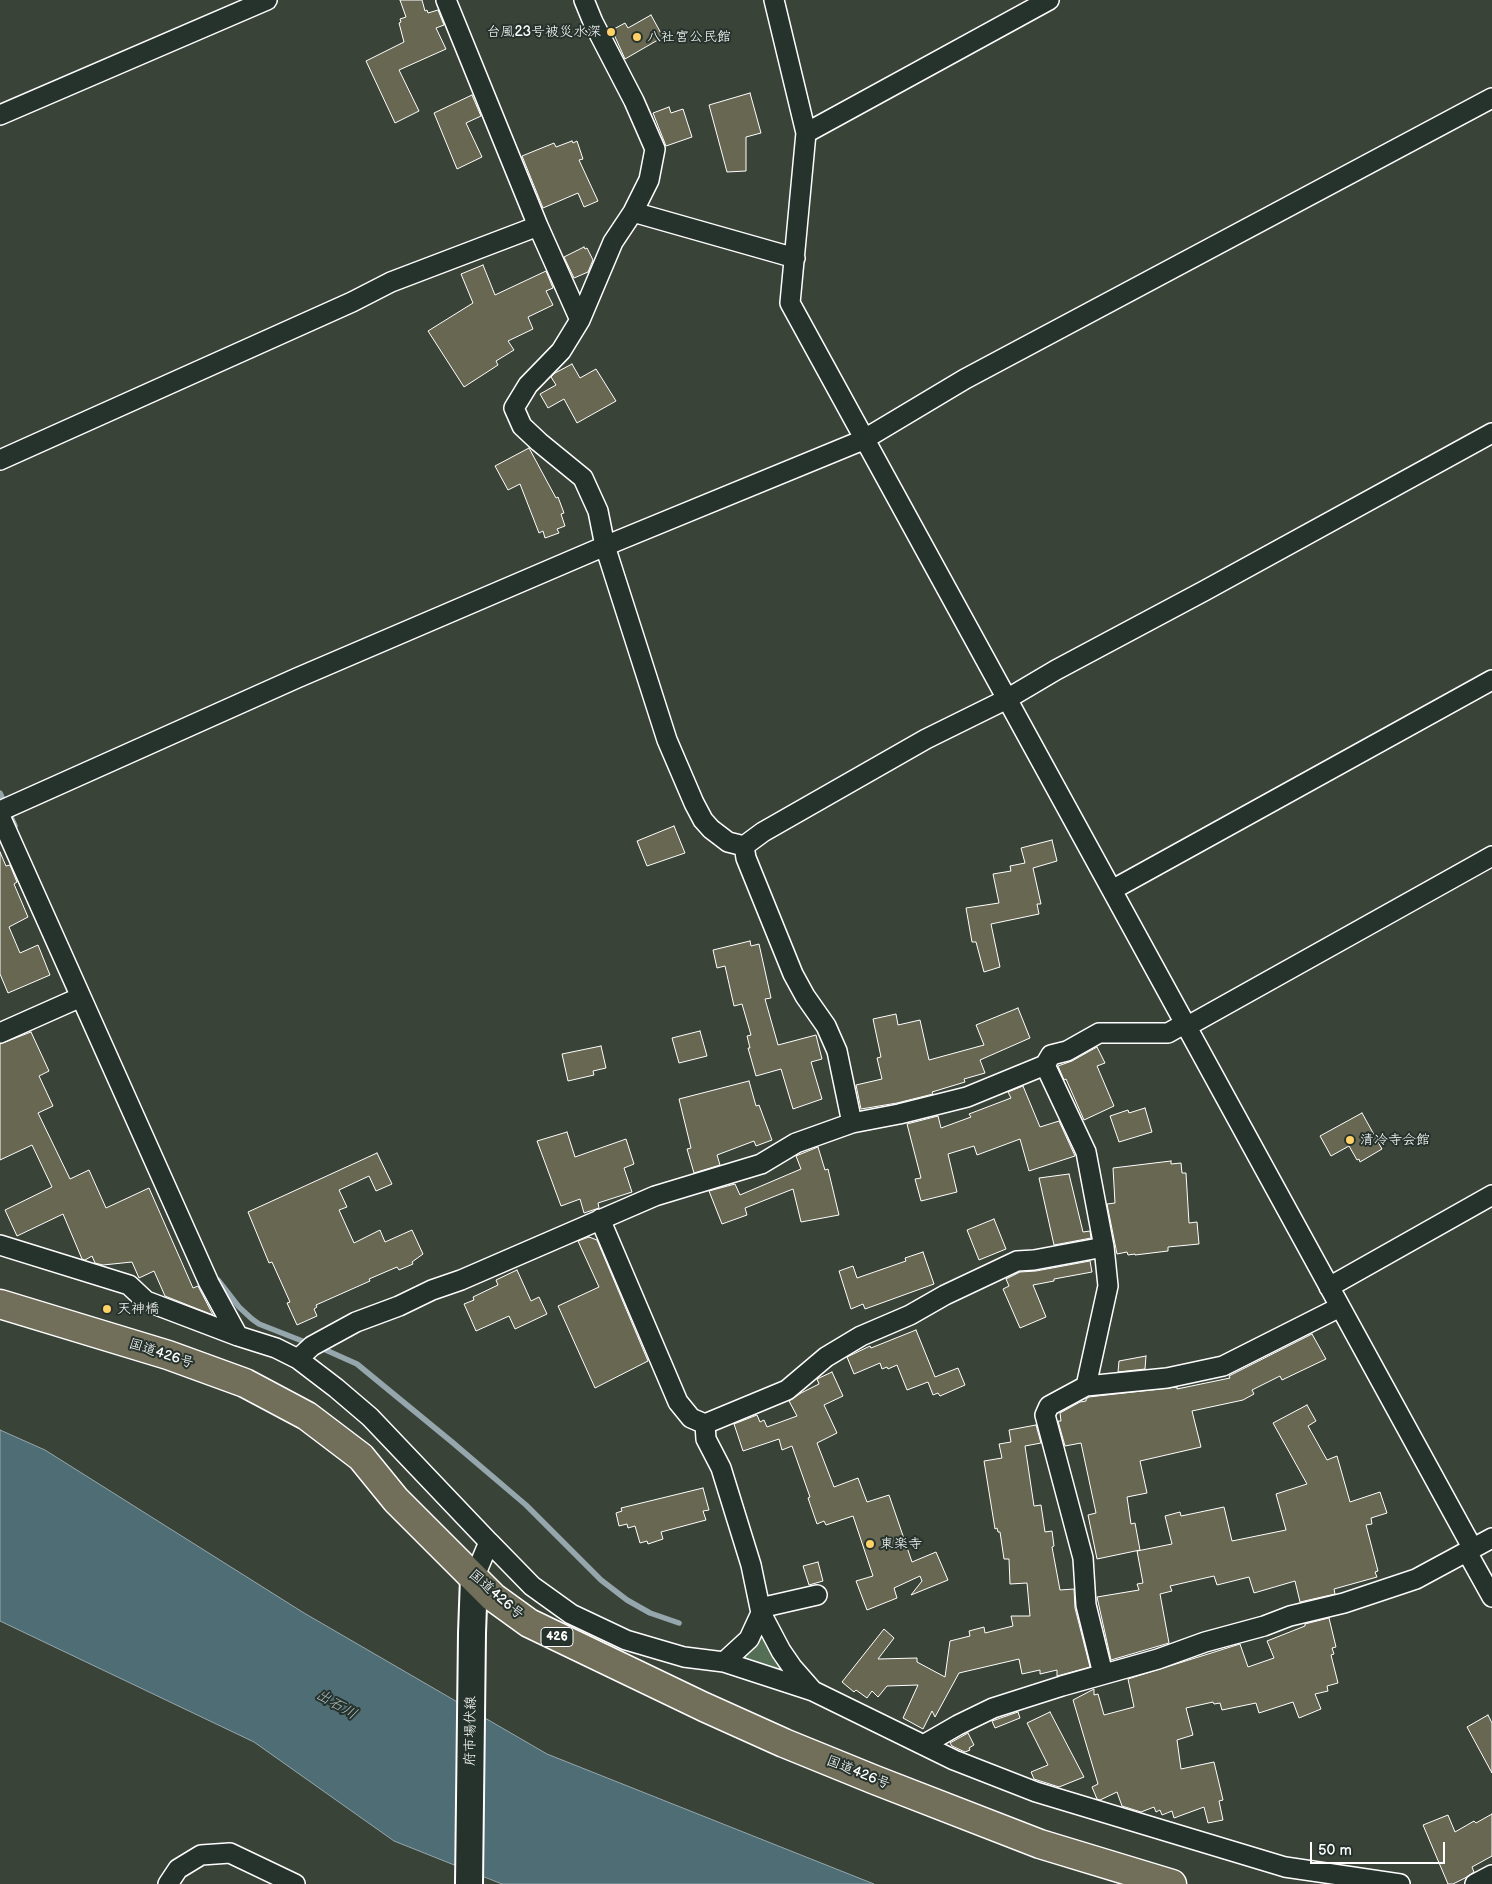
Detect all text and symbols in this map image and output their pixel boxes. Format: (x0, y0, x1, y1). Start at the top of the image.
place label: 台風23号被災水深 (486, 24, 601, 40)
marker: 台風23号被災水深 (605, 26, 617, 38)
place label: 八社宮公民館 (647, 29, 731, 45)
marker: 八社宮公民館 (631, 31, 643, 43)
place label: 清冷寺会館 (1360, 1132, 1430, 1148)
marker: 清冷寺会館 (1344, 1134, 1356, 1146)
place label: 天神橋 (117, 1301, 159, 1317)
marker: 天神橋 (101, 1303, 113, 1315)
street label: 国道426号 (126, 1336, 196, 1372)
place label: 東楽寺 (880, 1536, 922, 1552)
marker: 東楽寺 (864, 1538, 876, 1550)
street label: 国道426号 (465, 1567, 527, 1623)
road number: 426 (541, 1628, 573, 1646)
water label: 出石川 (312, 1686, 360, 1724)
street label: 府市場伏線 (462, 1696, 480, 1766)
street label: 国道426号 (824, 1753, 892, 1793)
scale bar (1312, 1832, 1447, 1864)
text: 50 m (1318, 1841, 1352, 1860)

